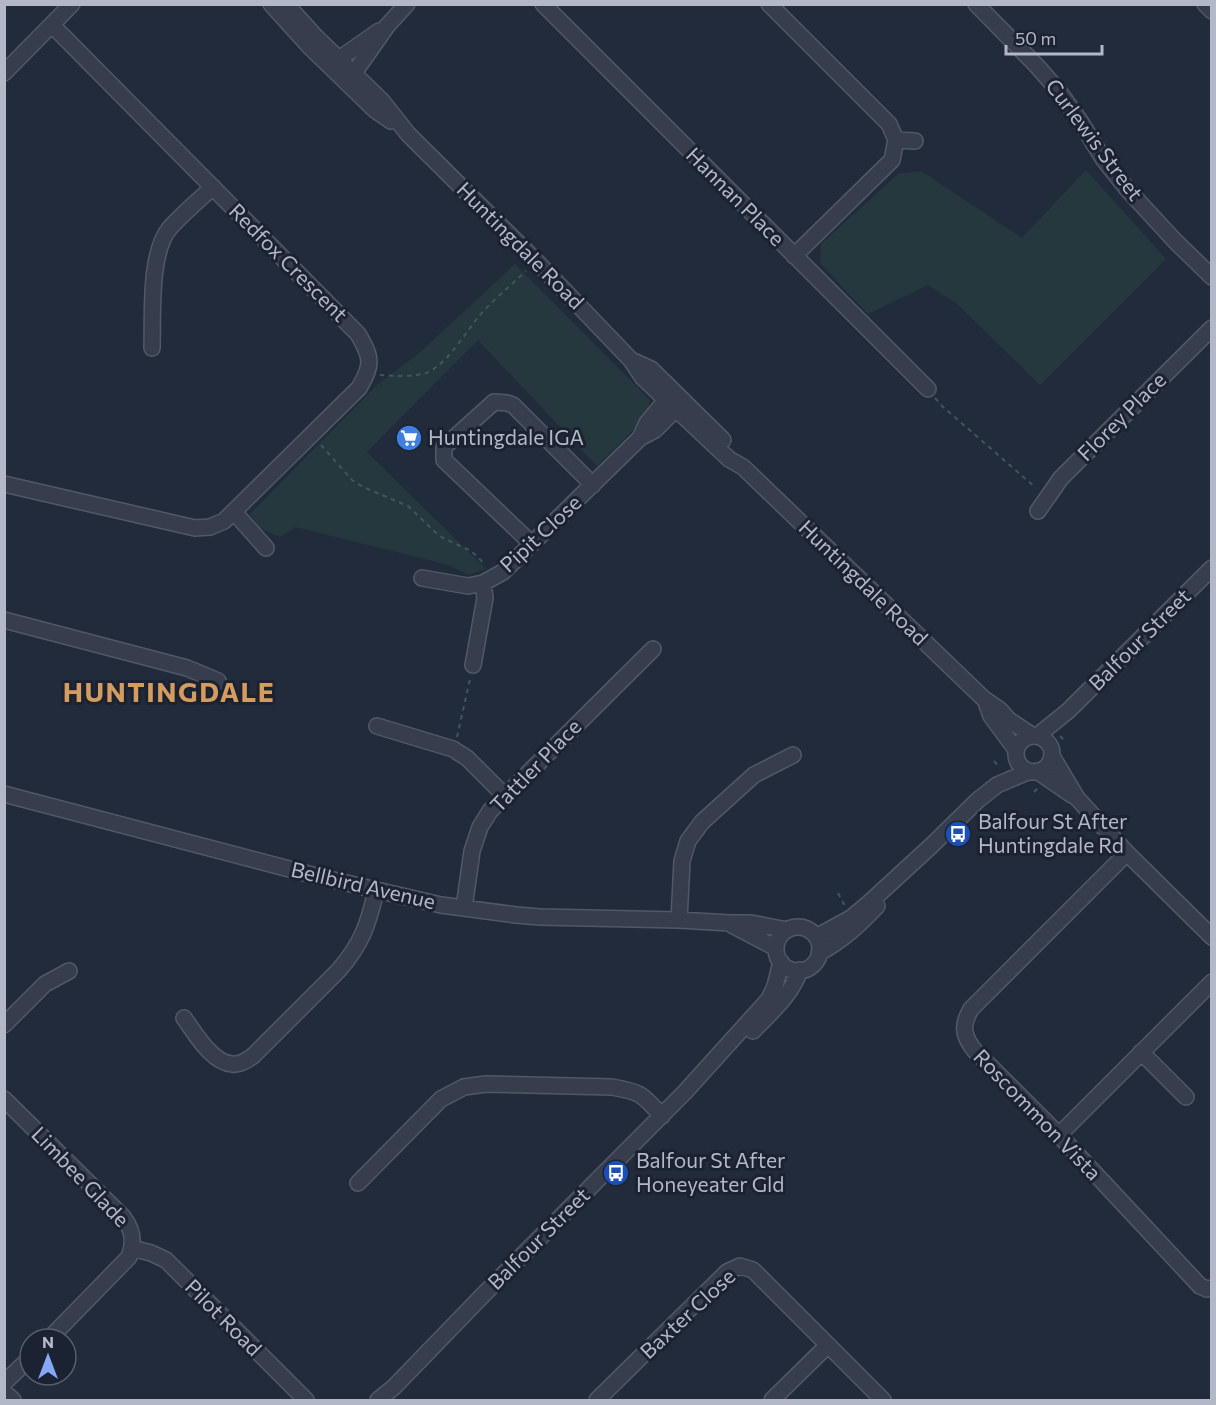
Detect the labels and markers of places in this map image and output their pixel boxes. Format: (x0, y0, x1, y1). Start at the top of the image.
supermarket icon: Huntingdale IGA (394, 423, 424, 453)
place label: Huntingdale IGA (428, 424, 584, 449)
place label: Balfour St After Huntingdale Rd (978, 808, 1127, 857)
bus stop icon: Balfour St After Huntingdale Rd (943, 819, 973, 849)
place label: Balfour St After Honeyeater Gld (636, 1147, 785, 1196)
bus stop icon: Balfour St After Honeyeater Gld (601, 1158, 631, 1188)

